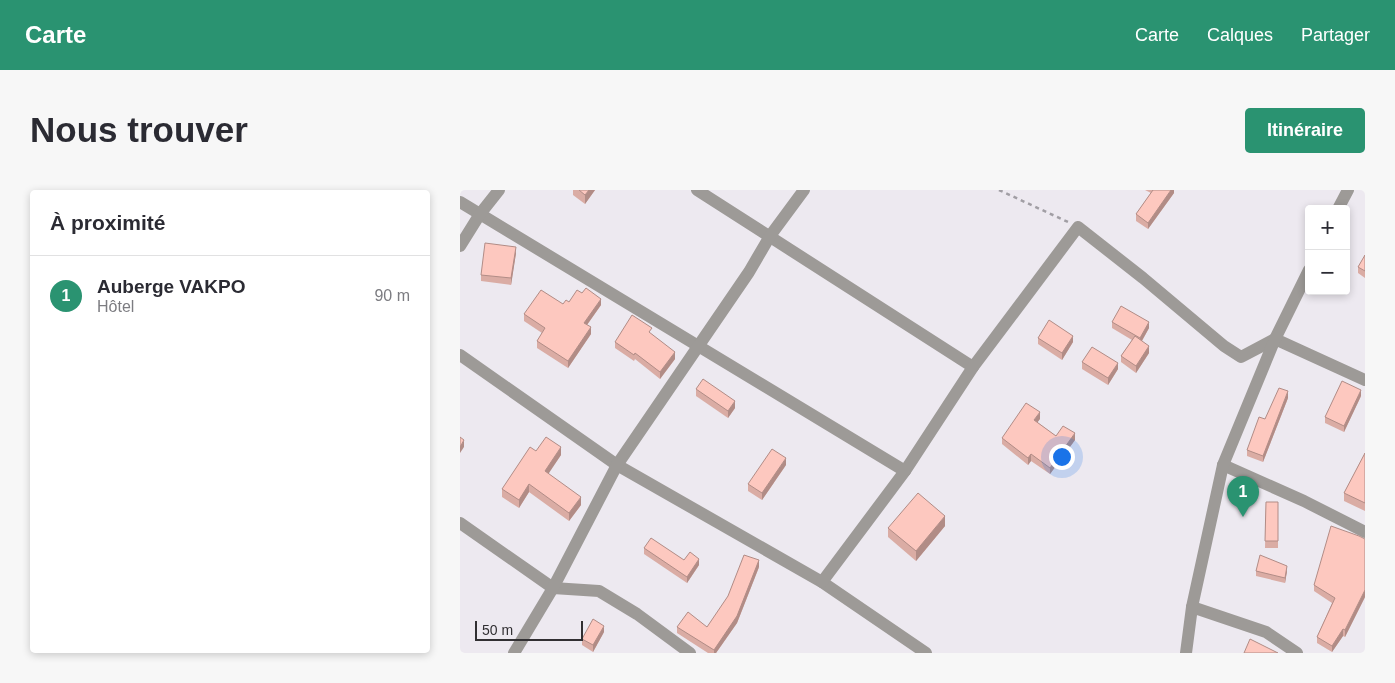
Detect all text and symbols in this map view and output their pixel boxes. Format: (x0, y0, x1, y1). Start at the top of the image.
text: Carte (25, 21, 86, 48)
text: Carte (1135, 25, 1179, 45)
text: Calques (1207, 25, 1273, 45)
text: Partager (1301, 25, 1370, 45)
button: Itinéraire (1245, 108, 1365, 153)
text: Nous trouver (30, 110, 248, 149)
map controls (1305, 205, 1350, 295)
button: + (1305, 205, 1350, 250)
text: À proximité (50, 211, 166, 234)
button: − (1305, 250, 1350, 295)
text: Auberge VAKPO (97, 276, 246, 297)
text: 1 (62, 287, 70, 304)
text: 90 m (374, 287, 410, 304)
text: Hôtel (97, 298, 134, 315)
your location (1049, 444, 1075, 470)
pin: 1 (1227, 476, 1259, 517)
scale bar (475, 618, 582, 641)
text: 50 m (482, 622, 513, 638)

